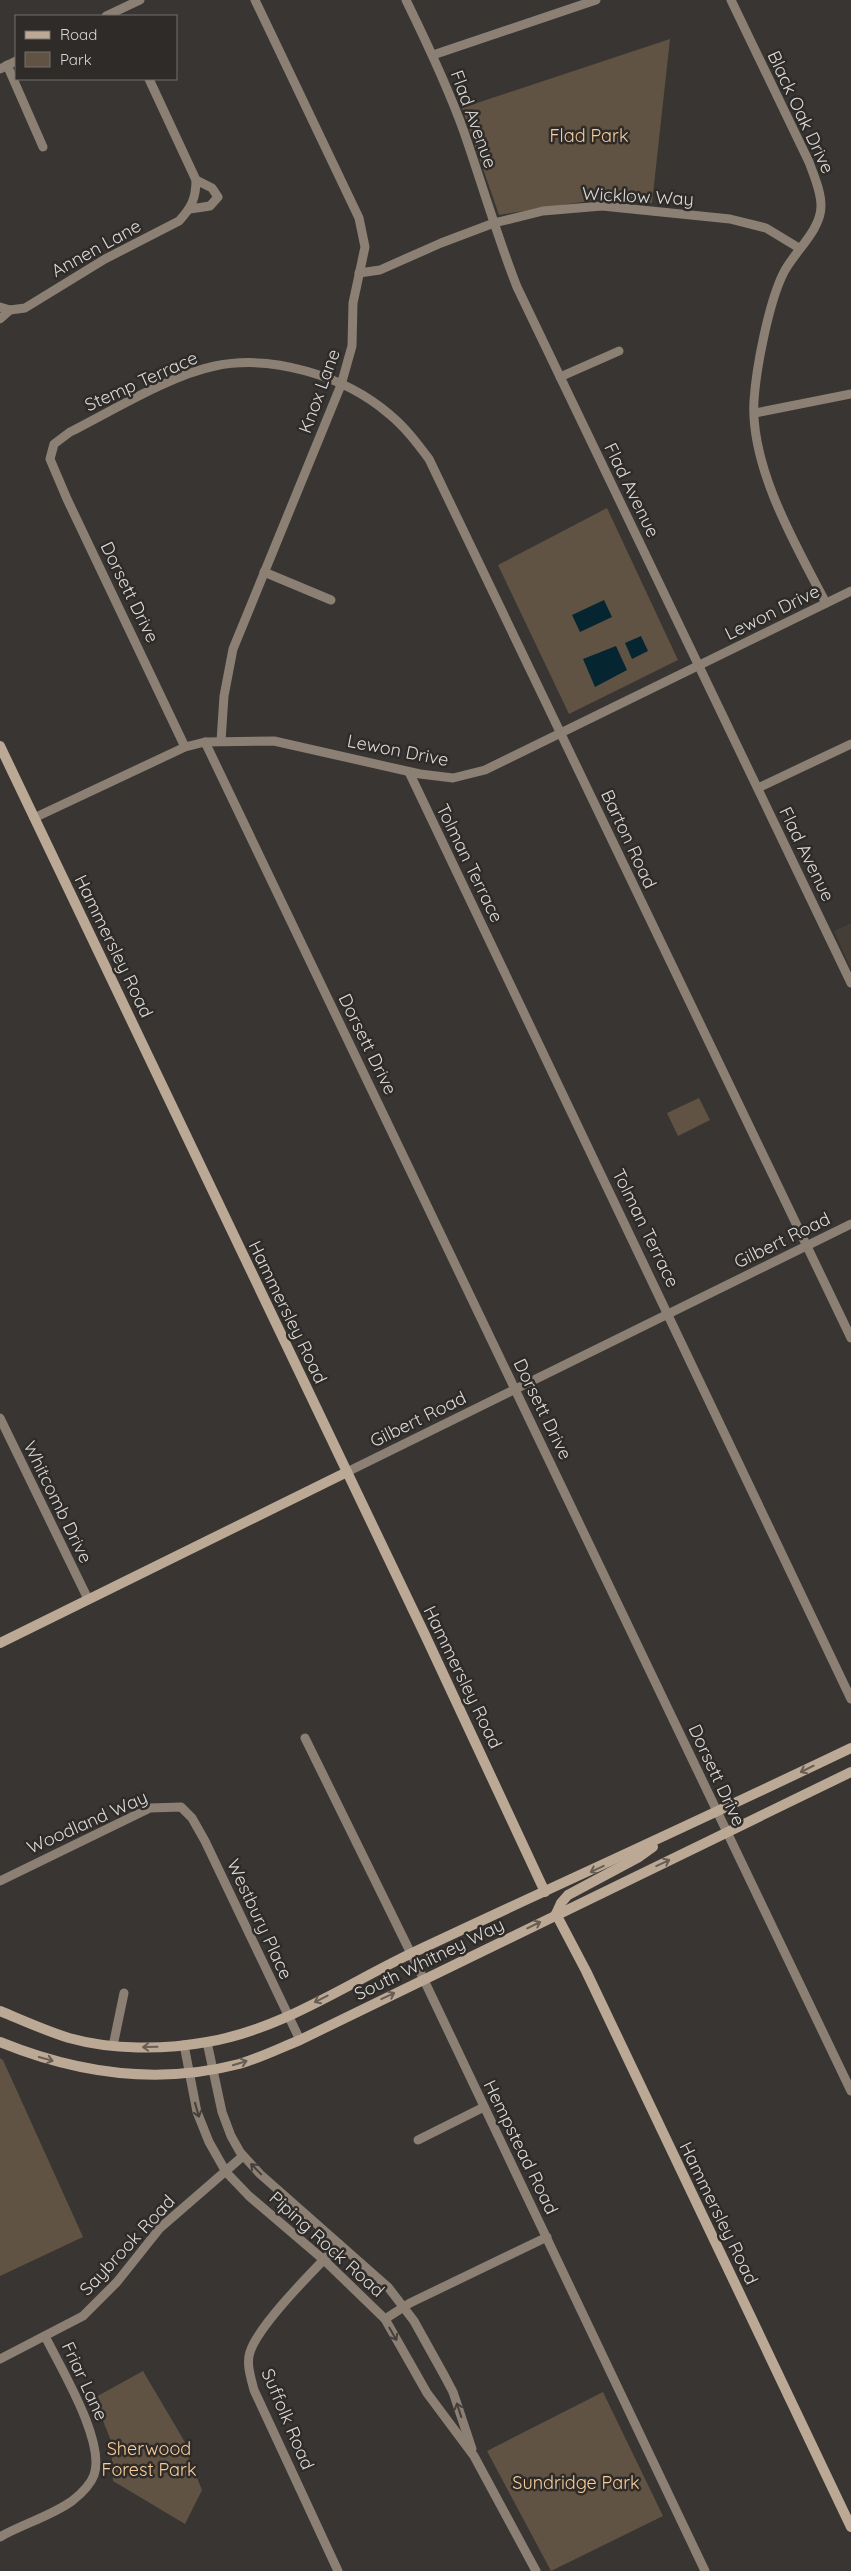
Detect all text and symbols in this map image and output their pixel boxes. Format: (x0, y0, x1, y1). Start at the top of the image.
legend (15, 15, 178, 80)
text: Road (60, 25, 97, 44)
street label: Black Oak Drive (762, 47, 840, 177)
text: Park (60, 50, 92, 69)
street label: Flad Avenue (446, 67, 502, 171)
park label: Flad Park (549, 124, 629, 147)
street label: Wicklow Way (582, 182, 694, 210)
street label: Annen Lane (47, 214, 145, 282)
street label: Stemp Terrace (81, 346, 201, 416)
street label: Knox Lane (293, 346, 345, 436)
street label: Flad Avenue (599, 439, 665, 541)
street label: Dorsett Drive (96, 538, 164, 646)
street label: Lewon Drive (721, 579, 823, 645)
street label: Lewon Drive (345, 729, 451, 771)
street label: Barton Road (596, 786, 662, 892)
street label: Tolman Terrace (431, 800, 509, 926)
street label: Flad Avenue (774, 803, 840, 905)
street label: Hammersley Road (69, 871, 159, 1021)
street label: Dorsett Drive (334, 990, 402, 1098)
street label: Tolman Terrace (607, 1165, 685, 1291)
street label: Gilbert Road (730, 1207, 834, 1273)
street label: Hammersley Road (243, 1237, 333, 1387)
street label: Dorsett Drive (509, 1355, 577, 1463)
street label: Gilbert Road (366, 1386, 470, 1452)
street label: Whitcomb Drive (18, 1437, 98, 1567)
street label: Hammersley Road (418, 1602, 508, 1752)
street label: Dorsett Drive (683, 1720, 751, 1830)
one-way arrow (800, 1765, 815, 1774)
street label: Woodland Way (23, 1785, 151, 1859)
street label: Westbury Place (222, 1855, 298, 1983)
one-way arrow (655, 1858, 670, 1867)
one-way arrow (590, 1864, 605, 1874)
street label: South Whitney Way (350, 1913, 508, 2005)
one-way arrow (527, 1920, 542, 1930)
one-way arrow (381, 1991, 396, 2001)
one-way arrow (314, 1995, 329, 2004)
one-way arrow (142, 2042, 158, 2051)
one-way arrow (37, 2055, 53, 2064)
one-way arrow (232, 2057, 248, 2067)
street label: Hempstead Road (479, 2076, 563, 2218)
one-way arrow (193, 2102, 203, 2118)
street label: Hammersley Road (674, 2138, 764, 2288)
one-way arrow (250, 2163, 262, 2175)
street label: Piping Rock Road (265, 2186, 389, 2302)
street label: Saybrook Road (74, 2190, 180, 2300)
one-way arrow (389, 2327, 399, 2341)
street label: Friar Lane (57, 2338, 113, 2424)
street label: Suffolk Road (256, 2365, 320, 2473)
one-way arrow (454, 2403, 463, 2418)
park label: Sherwood Forest Park (101, 2437, 197, 2481)
park label: Sundridge Park (512, 2471, 640, 2494)

